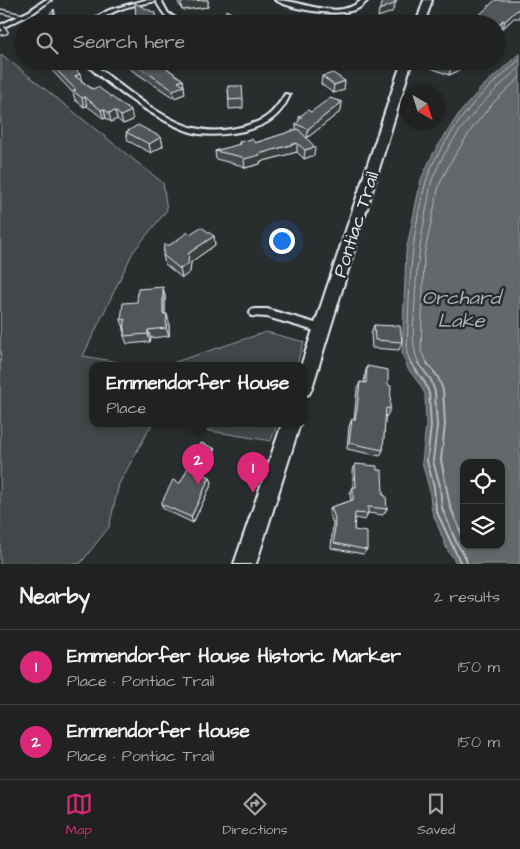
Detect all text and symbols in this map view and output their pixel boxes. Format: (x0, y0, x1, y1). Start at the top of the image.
search box (15, 15, 505, 70)
icon: search (33, 29, 61, 57)
text: Search here (73, 29, 185, 56)
north arrow (400, 85, 445, 130)
street label: Pontiac Trail (327, 168, 386, 281)
your location (269, 228, 295, 254)
water label: Orchard Lake (422, 284, 504, 335)
popup (89, 362, 307, 427)
text: Emmendorfer House (107, 370, 289, 397)
text: Place (107, 397, 146, 419)
pin: 2 (182, 444, 214, 485)
pin: 1 (237, 452, 269, 493)
map controls (460, 459, 505, 549)
button: locate (460, 459, 505, 504)
button: layers (460, 504, 505, 549)
text: Nearby (20, 582, 90, 611)
text: 2 results (434, 586, 500, 608)
text: Emmendorfer House Historic Marker (67, 643, 401, 670)
text: 1 (35, 656, 37, 678)
text: 150 m (458, 656, 500, 678)
text: Place · Pontiac Trail (67, 670, 214, 692)
text: Emmendorfer House (67, 718, 250, 745)
text: 2 (31, 731, 41, 753)
text: 150 m (458, 731, 500, 753)
text: Place · Pontiac Trail (67, 745, 214, 767)
tab: Map (65, 790, 93, 840)
tab: Directions (222, 790, 287, 840)
tab: Saved (417, 790, 455, 840)

